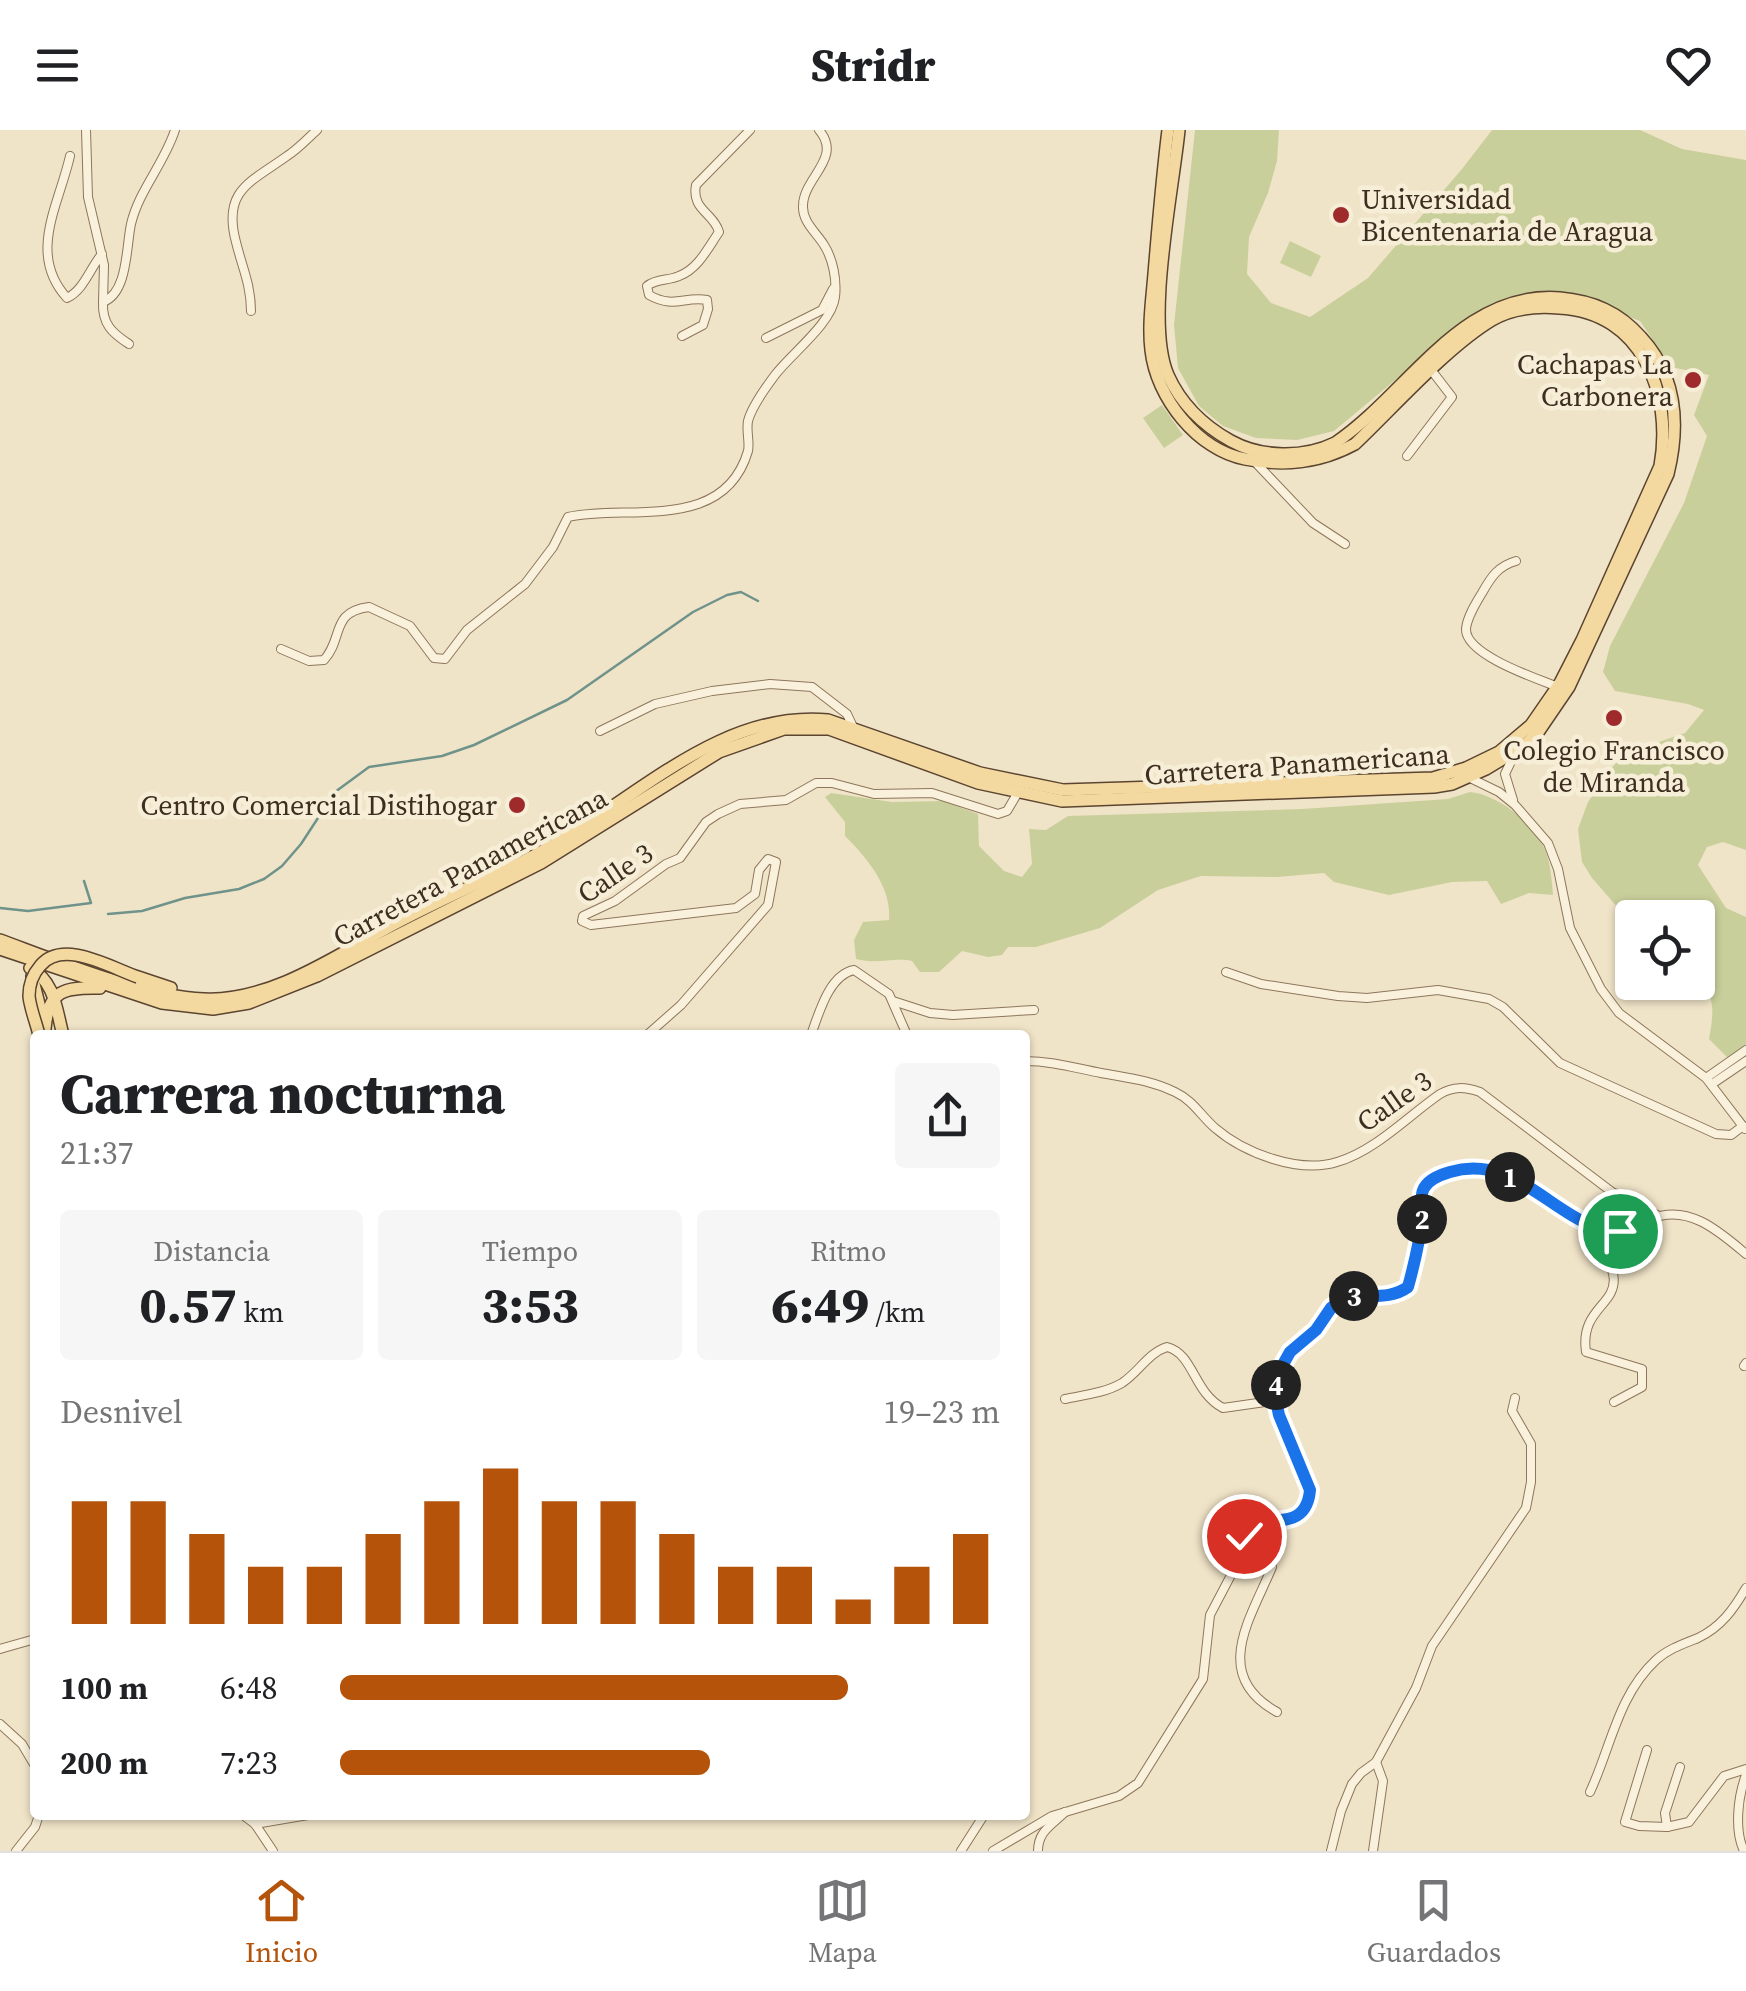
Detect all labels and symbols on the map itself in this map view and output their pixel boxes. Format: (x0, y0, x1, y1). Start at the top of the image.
place label: Universidad Bicentenaria de Aragua (1361, 180, 1654, 250)
marker: Universidad Bicentenaria de Aragua (1330, 204, 1352, 226)
place label: Cachapas La Carbonera (1517, 345, 1674, 415)
marker: Cachapas La Carbonera (1682, 369, 1704, 391)
marker: Colegio Francisco de Miranda (1603, 707, 1625, 729)
place label: Colegio Francisco de Miranda (1503, 731, 1725, 801)
street label: Carretera Panamericana (1143, 734, 1451, 794)
street label: Carretera Panamericana (326, 778, 614, 955)
place label: Centro Comercial Distihogar (141, 786, 497, 824)
marker: Centro Comercial Distihogar (506, 794, 528, 816)
street label: Calle 3 (570, 834, 660, 912)
street label: Calle 3 (1349, 1062, 1439, 1140)
pin: 1 (1485, 1152, 1535, 1202)
pin (1578, 1189, 1663, 1274)
pin: 2 (1397, 1194, 1447, 1244)
pin: 3 (1329, 1271, 1379, 1321)
pin: 4 (1251, 1360, 1301, 1410)
pin (1202, 1494, 1287, 1579)

